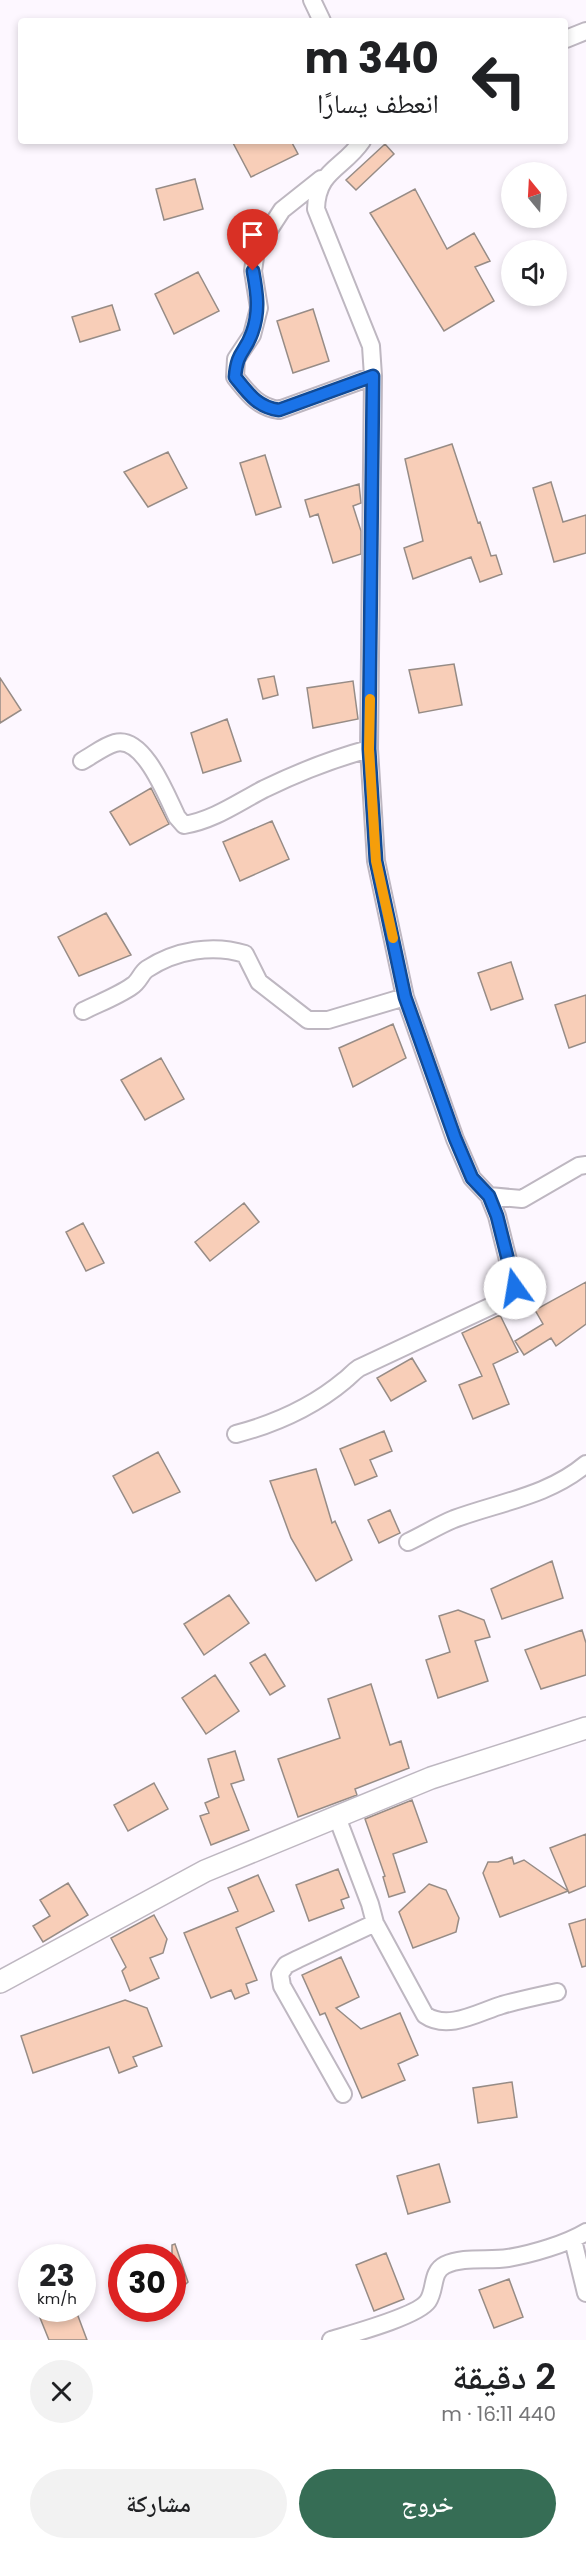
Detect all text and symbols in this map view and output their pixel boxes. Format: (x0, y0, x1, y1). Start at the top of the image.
text: 340 m (304, 29, 439, 88)
icon: left (460, 42, 538, 120)
text: انعطف يسارًا (317, 85, 439, 122)
north arrow (501, 162, 567, 228)
map controls (501, 162, 567, 306)
pin (227, 209, 278, 271)
icon: arrive (236, 218, 269, 251)
button: sound (501, 240, 567, 306)
position arrow (483, 1256, 547, 1320)
speed limit sign: 30 (108, 2244, 186, 2322)
text: 23 (39, 2254, 75, 2297)
text: km/h (37, 2288, 77, 2309)
text: 2 دقيقة (452, 2351, 556, 2402)
button: close (30, 2360, 93, 2423)
text: 440 m · 16:11 (441, 2400, 556, 2428)
button: مشاركة (30, 2469, 287, 2538)
button: خروج (299, 2469, 556, 2538)

